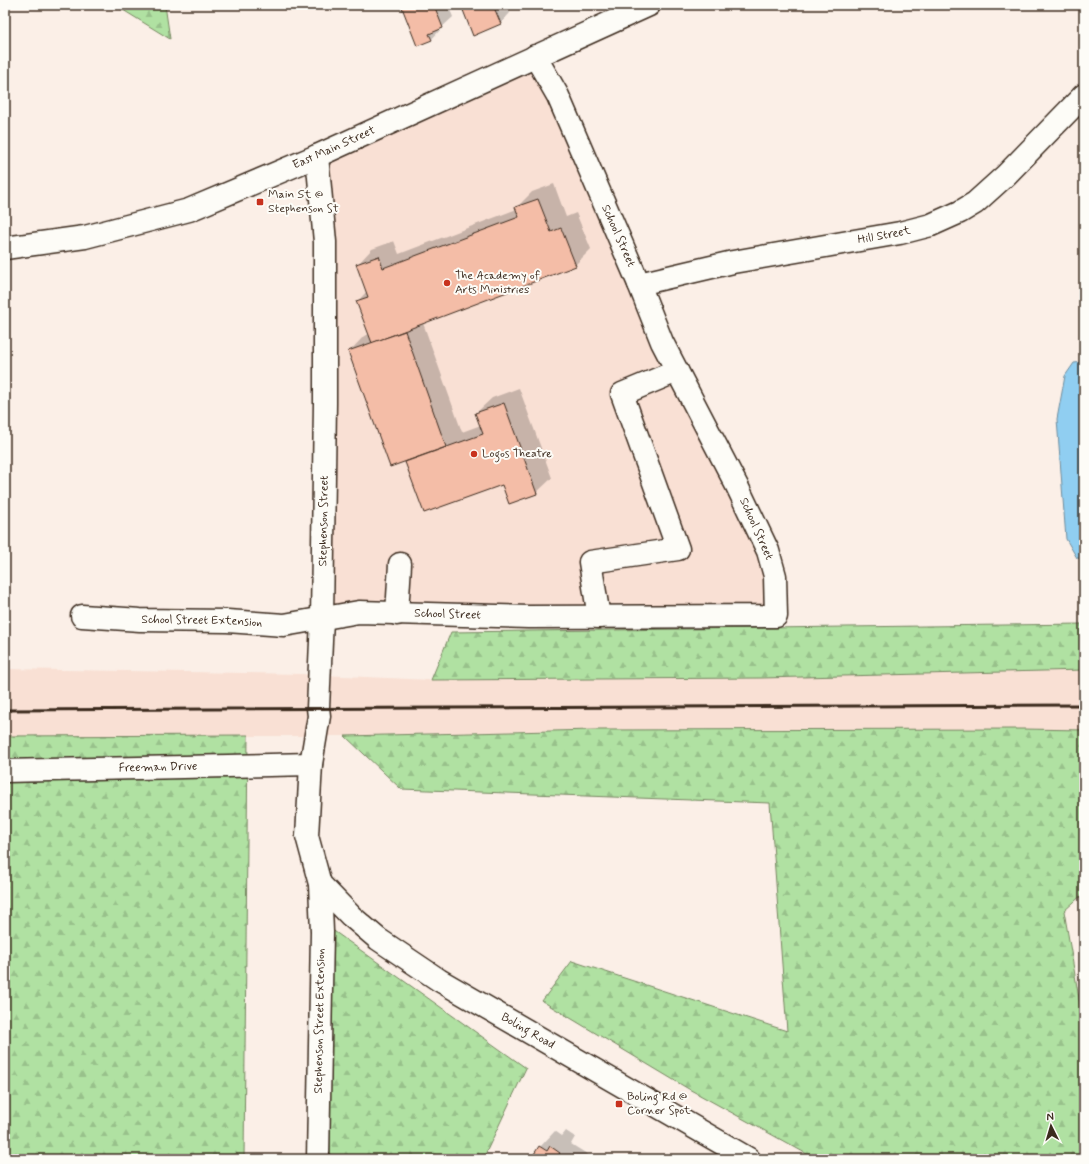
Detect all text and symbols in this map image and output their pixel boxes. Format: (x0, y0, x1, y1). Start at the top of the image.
street label: East Main Street (290, 122, 378, 173)
place label: Main St @ Stephenson St (268, 187, 339, 217)
marker: Main St @ Stephenson St (255, 197, 265, 207)
street label: School Street (597, 202, 639, 270)
street label: Hill Street (856, 223, 912, 248)
place label: The Academy of Arts Ministries (455, 268, 540, 298)
marker: The Academy of Arts Ministries (442, 278, 452, 288)
place label: Logos Theatre (482, 446, 552, 463)
marker: Logos Theatre (469, 449, 479, 459)
street label: Stephenson Street (315, 475, 333, 567)
street label: School Street (735, 495, 777, 563)
street label: School Street (414, 606, 482, 624)
street label: School Street Extension (141, 612, 263, 631)
street label: Freeman Drive (118, 759, 198, 776)
street label: Stephenson Street Extension (311, 948, 329, 1094)
street label: Boling Road (498, 1009, 557, 1053)
place label: Boling Rd @ Corner Spot (627, 1089, 691, 1119)
marker: Boling Rd @ Corner Spot (614, 1099, 624, 1109)
north arrow (1031, 1106, 1071, 1146)
text: N (1046, 1110, 1054, 1124)

